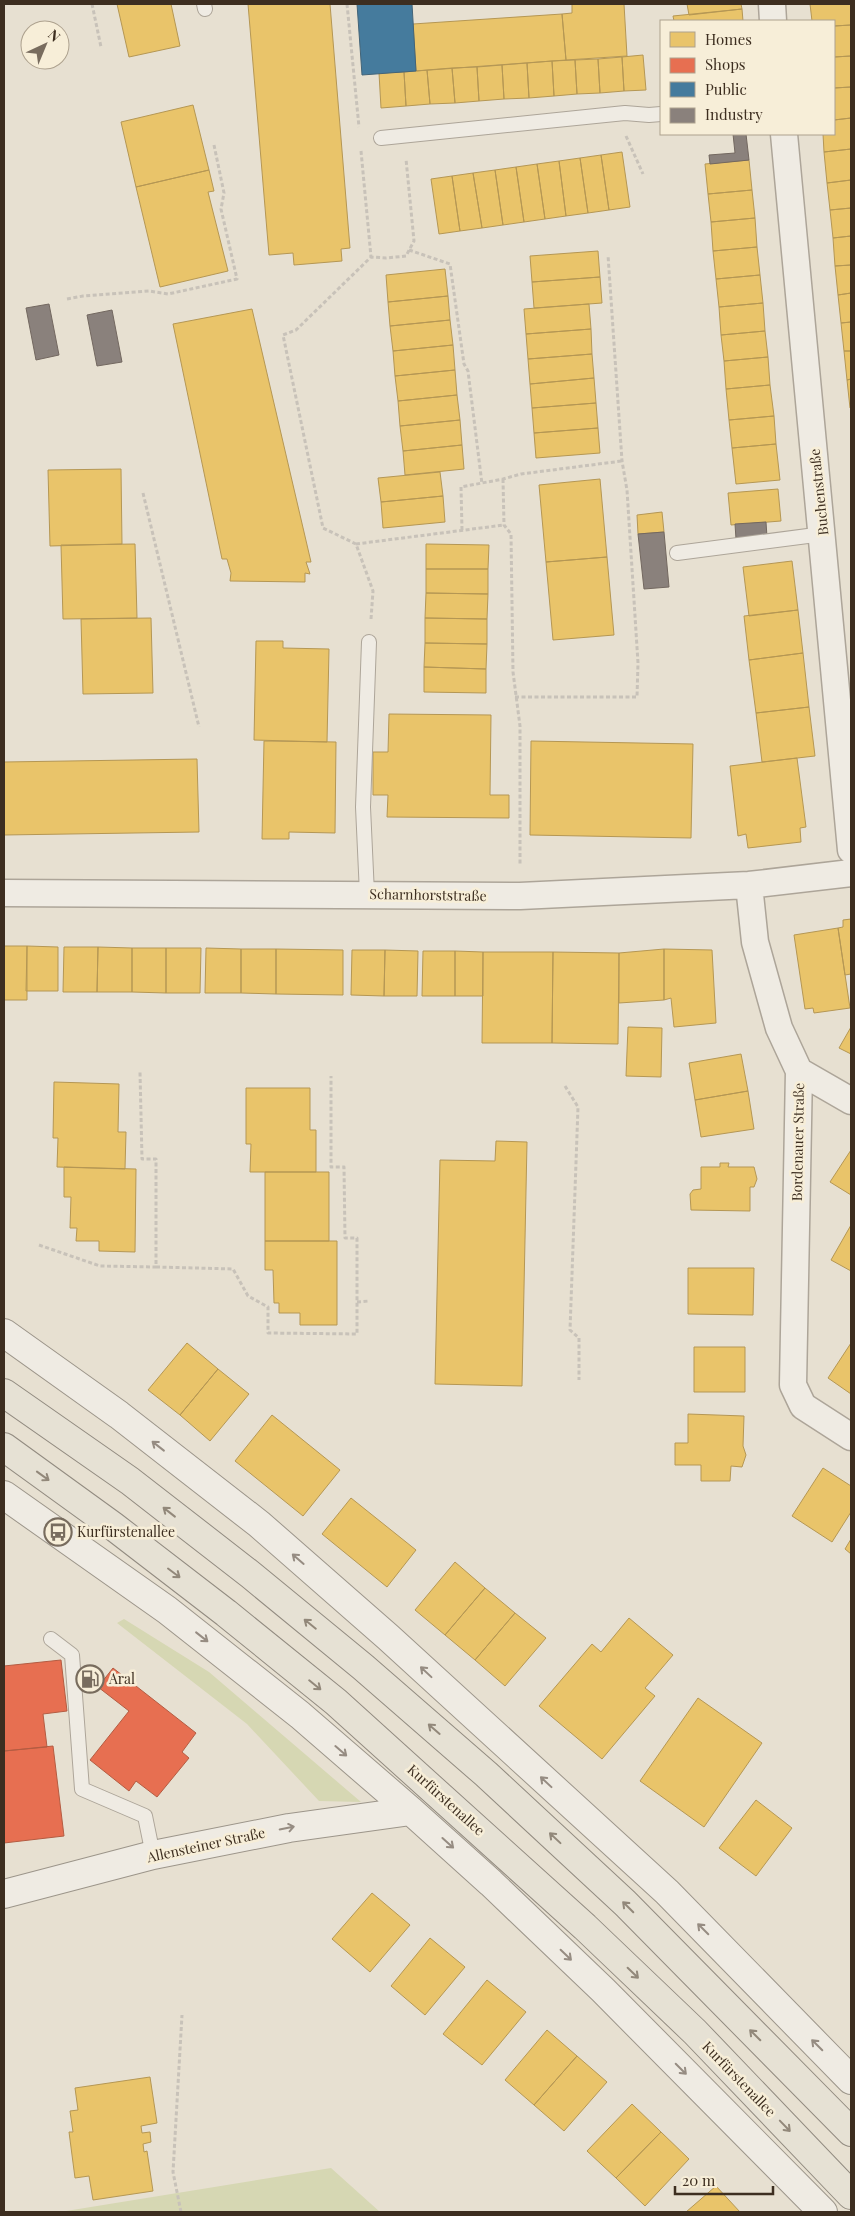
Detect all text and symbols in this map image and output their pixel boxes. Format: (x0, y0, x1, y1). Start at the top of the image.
north arrow (20, 20, 70, 70)
legend (660, 20, 835, 135)
text: N (44, 25, 65, 46)
text: Homes (705, 29, 752, 49)
text: Shops (705, 54, 746, 74)
text: Public (705, 79, 747, 99)
text: Industry (705, 104, 763, 124)
street label: Buchenstraße (805, 448, 832, 536)
street label: Scharnhorststraße (369, 884, 487, 905)
street label: Bordenauer Straße (787, 1083, 808, 1201)
one-way arrow (151, 1441, 165, 1451)
one-way arrow (36, 1471, 50, 1481)
one-way arrow (163, 1506, 176, 1517)
bus stop icon: Kurfürstenallee (43, 1517, 73, 1547)
place label: Kurfürstenallee (77, 1522, 175, 1541)
one-way arrow (292, 1553, 305, 1565)
one-way arrow (167, 1567, 180, 1578)
one-way arrow (304, 1618, 317, 1629)
one-way arrow (195, 1632, 208, 1643)
fuel station icon: Aral (75, 1664, 105, 1694)
one-way arrow (420, 1666, 433, 1678)
place label: Aral (108, 1669, 135, 1688)
one-way arrow (308, 1679, 321, 1690)
one-way arrow (428, 1724, 441, 1735)
one-way arrow (335, 1745, 348, 1756)
street label: Kurfürstenallee (404, 1760, 489, 1840)
one-way arrow (540, 1776, 553, 1788)
street label: Allensteiner Straße (144, 1823, 267, 1867)
one-way arrow (278, 1823, 294, 1833)
one-way arrow (548, 1832, 561, 1844)
one-way arrow (441, 1838, 454, 1849)
one-way arrow (622, 1901, 635, 1913)
one-way arrow (697, 1923, 709, 1935)
one-way arrow (560, 1948, 572, 1961)
one-way arrow (627, 1967, 640, 1979)
one-way arrow (749, 2029, 761, 2041)
street label: Kurfürstenallee (698, 2037, 780, 2121)
one-way arrow (811, 2039, 823, 2051)
one-way arrow (675, 2063, 688, 2075)
one-way arrow (779, 2120, 791, 2132)
scale bar (675, 2164, 772, 2196)
text: 20 m (682, 2170, 716, 2190)

